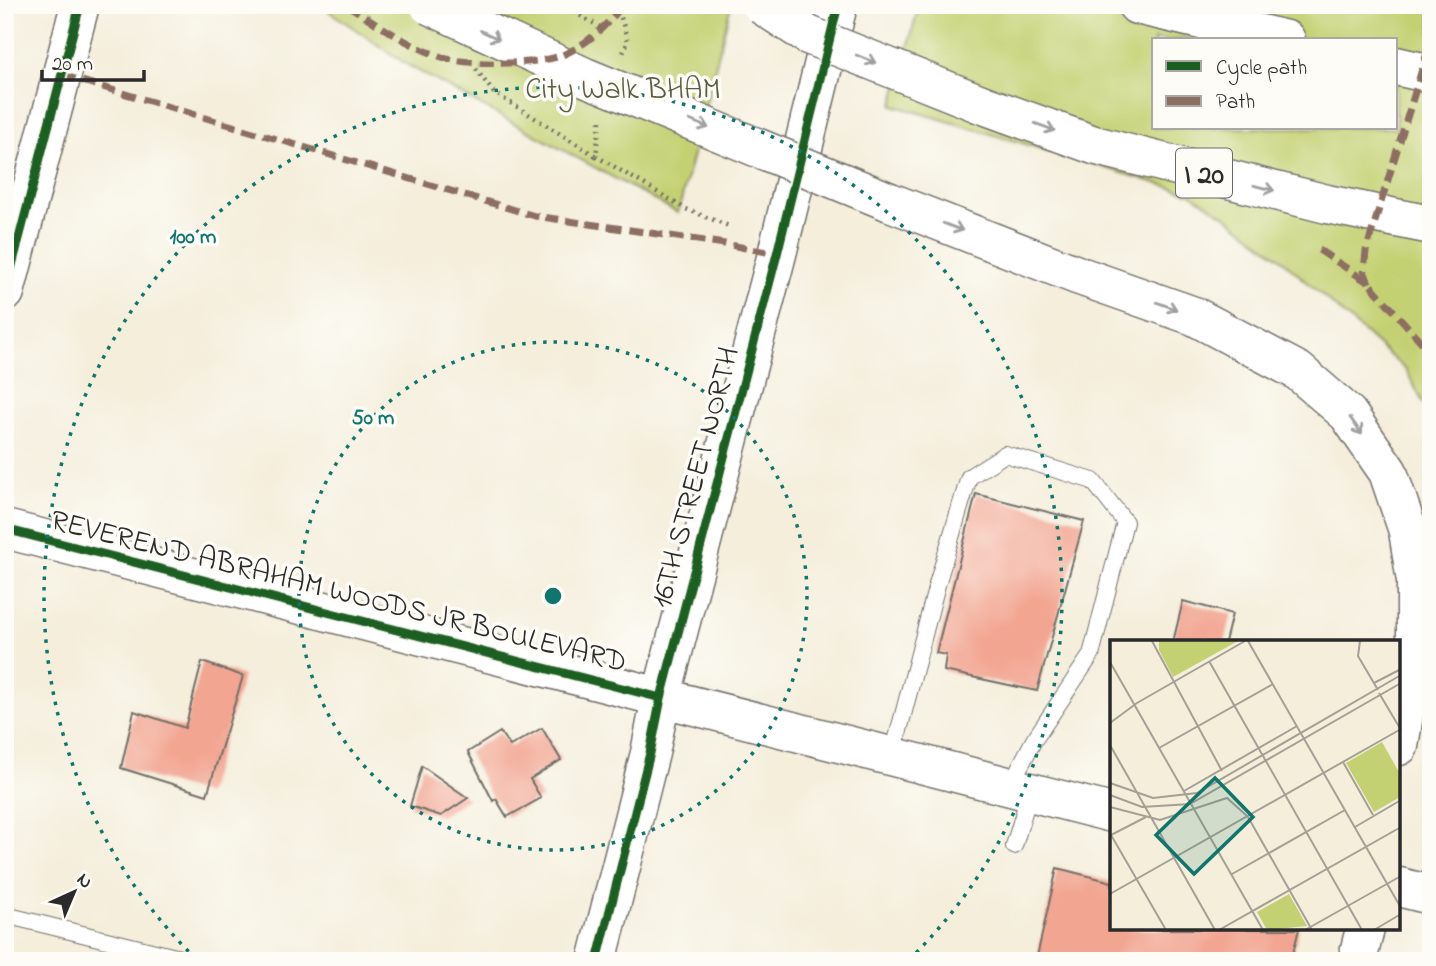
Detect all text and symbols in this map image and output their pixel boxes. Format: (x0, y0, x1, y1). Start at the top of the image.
one-way arrow (479, 29, 500, 42)
scale bar (42, 38, 144, 82)
legend (1152, 38, 1398, 130)
text: 20 m (52, 50, 93, 80)
one-way arrow (855, 53, 876, 66)
text: Cycle path (1216, 54, 1307, 86)
park label: City Walk BHAM (525, 69, 721, 113)
text: Path (1216, 88, 1255, 118)
one-way arrow (688, 119, 710, 132)
one-way arrow (1034, 122, 1056, 134)
road number: I 20 (1176, 148, 1232, 198)
one-way arrow (1252, 182, 1275, 195)
one-way arrow (942, 221, 964, 234)
text: 100 m (170, 223, 216, 253)
one-way arrow (1155, 301, 1177, 314)
street label: 16TH STREET NORTH (641, 342, 753, 613)
text: 50 m (352, 404, 394, 434)
one-way arrow (1349, 416, 1363, 435)
street label: REVEREND ABRAHAM WOODS JR BOULEVARD (46, 500, 631, 686)
centre of rings (541, 584, 565, 608)
inset map (1110, 640, 1401, 931)
north arrow (38, 858, 108, 928)
text: N (70, 867, 98, 896)

